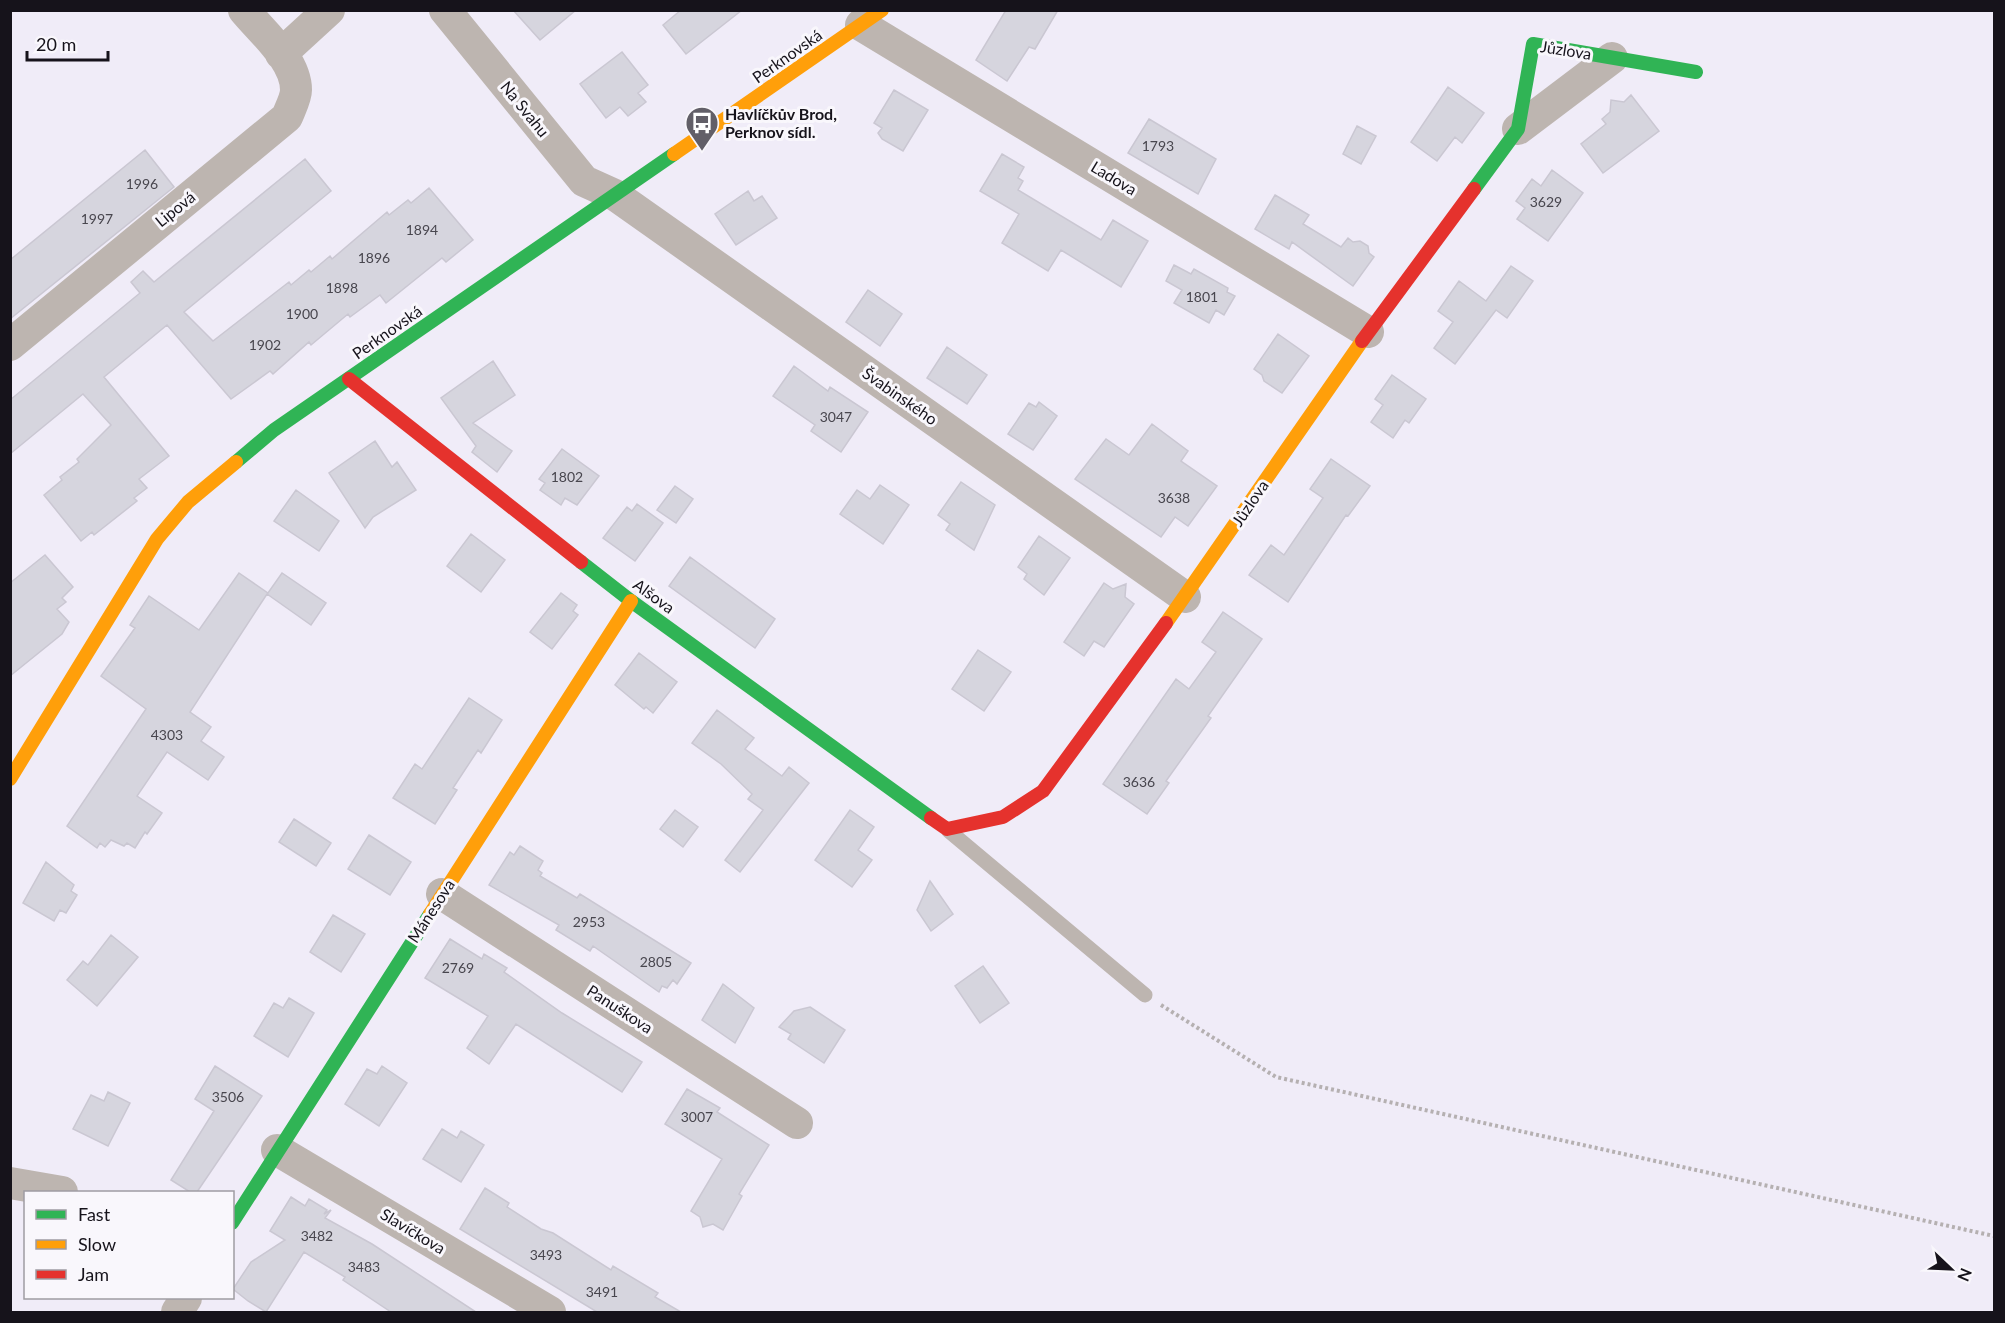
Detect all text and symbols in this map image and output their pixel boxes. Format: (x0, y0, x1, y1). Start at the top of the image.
scale bar (27, 24, 108, 62)
street label: Perknovská (748, 25, 825, 86)
text: 20 m (36, 33, 76, 55)
street label: Jůzlova (1539, 36, 1593, 63)
street label: Na Svahu (497, 77, 554, 140)
place label: Havlíčkův Brod, Perknov sídl. (725, 104, 837, 141)
bus stop icon: Havlíčkův Brod, Perknov sídl. (684, 105, 720, 152)
house number: 1793 (1142, 137, 1174, 154)
street label: Ladova (1088, 157, 1141, 199)
house number: 1996 (126, 175, 158, 192)
street label: Lipová (151, 187, 199, 230)
house number: 3629 (1530, 193, 1562, 210)
house number: 1997 (81, 210, 113, 227)
house number: 1894 (406, 221, 438, 238)
house number: 1896 (358, 249, 390, 266)
house number: 1898 (326, 279, 358, 296)
house number: 1801 (1186, 288, 1218, 305)
street label: Perknovská (348, 301, 425, 362)
house number: 1900 (286, 305, 318, 322)
house number: 1902 (249, 336, 281, 353)
street label: Švabinského (859, 363, 941, 428)
house number: 3047 (820, 408, 852, 425)
house number: 1802 (551, 468, 583, 485)
street label: Jůzlova (1227, 476, 1272, 529)
house number: 3638 (1158, 489, 1190, 506)
street label: Alšova (630, 574, 679, 617)
house number: 4303 (151, 726, 183, 743)
house number: 3636 (1123, 773, 1155, 790)
street label: Mánesova (403, 875, 458, 946)
house number: 2953 (573, 913, 605, 930)
house number: 2805 (640, 953, 672, 970)
house number: 2769 (442, 959, 474, 976)
street label: Panuškova (584, 980, 657, 1037)
house number: 3506 (212, 1088, 244, 1105)
house number: 3007 (681, 1108, 713, 1125)
legend (24, 1191, 234, 1299)
text: Fast (78, 1203, 111, 1225)
street label: Slavíčkova (377, 1204, 449, 1257)
house number: 3482 (301, 1227, 333, 1244)
text: Slow (78, 1233, 116, 1255)
north arrow (1921, 1239, 1981, 1299)
house number: 3493 (530, 1246, 562, 1263)
house number: 3483 (348, 1258, 380, 1275)
text: Jam (78, 1263, 109, 1285)
text: N (1954, 1266, 1976, 1284)
house number: 3491 (586, 1283, 618, 1300)

